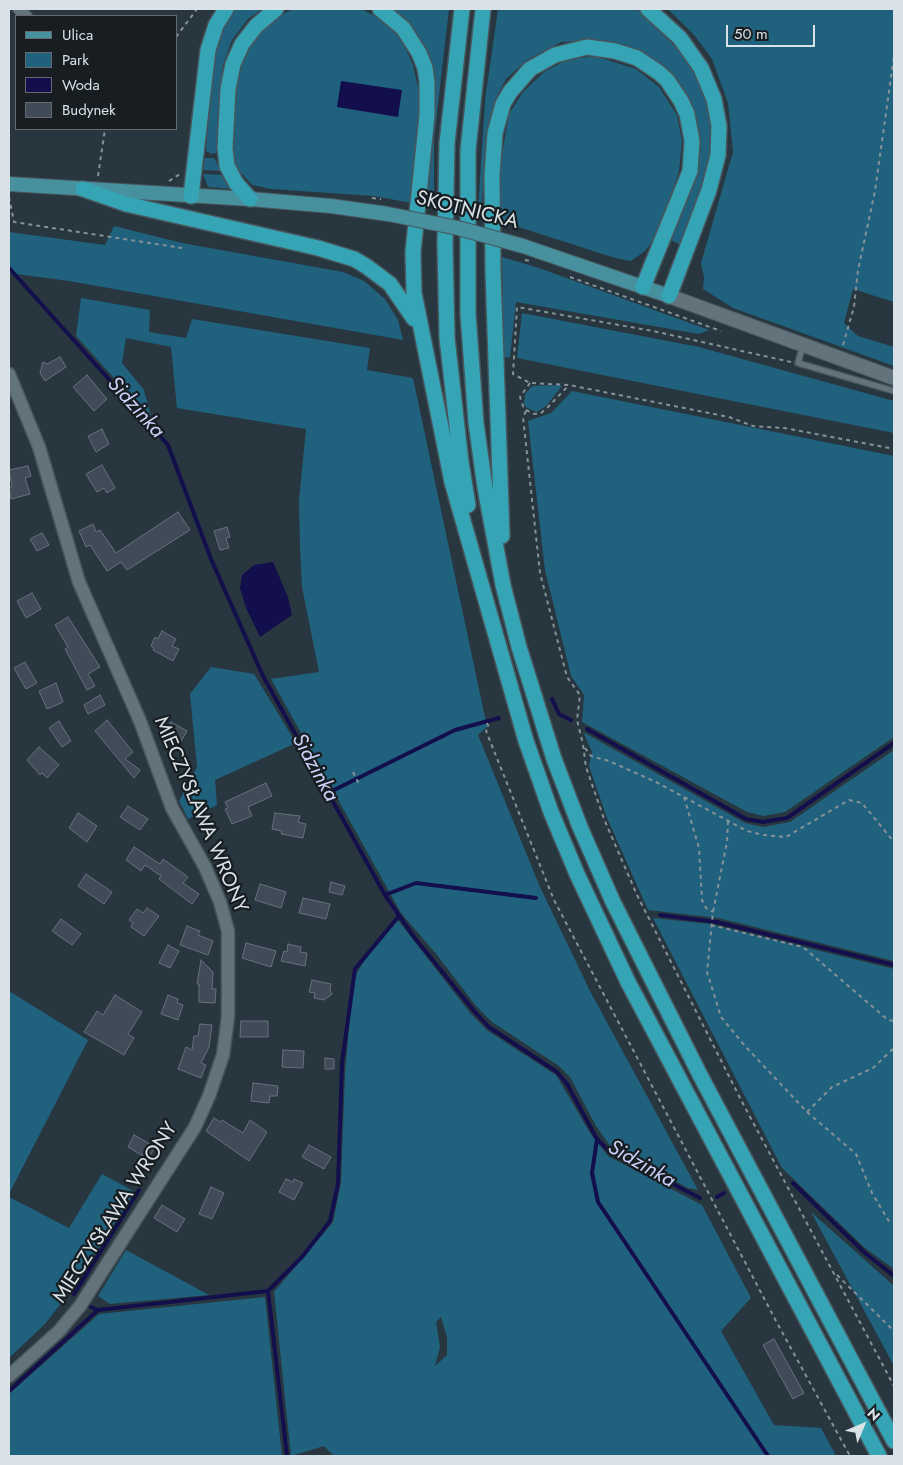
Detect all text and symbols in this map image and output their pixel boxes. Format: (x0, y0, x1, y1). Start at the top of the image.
legend (15, 15, 178, 130)
scale bar (728, 15, 817, 47)
text: 50 m (734, 23, 768, 45)
text: Ulica (62, 24, 93, 46)
text: Park (62, 49, 89, 71)
text: Woda (62, 74, 100, 96)
text: Budynek (62, 99, 116, 121)
street label: SKOTNICKA (413, 187, 521, 235)
water label: Sidzinka (101, 372, 169, 444)
street label: MIECZYSŁAWA WRONY (148, 713, 252, 917)
water label: Sidzinka (285, 730, 343, 806)
street label: MIECZYSŁAWA WRONY (49, 1118, 183, 1308)
water label: Sidzinka (603, 1136, 679, 1194)
north arrow (838, 1400, 888, 1450)
text: N (863, 1403, 885, 1425)

